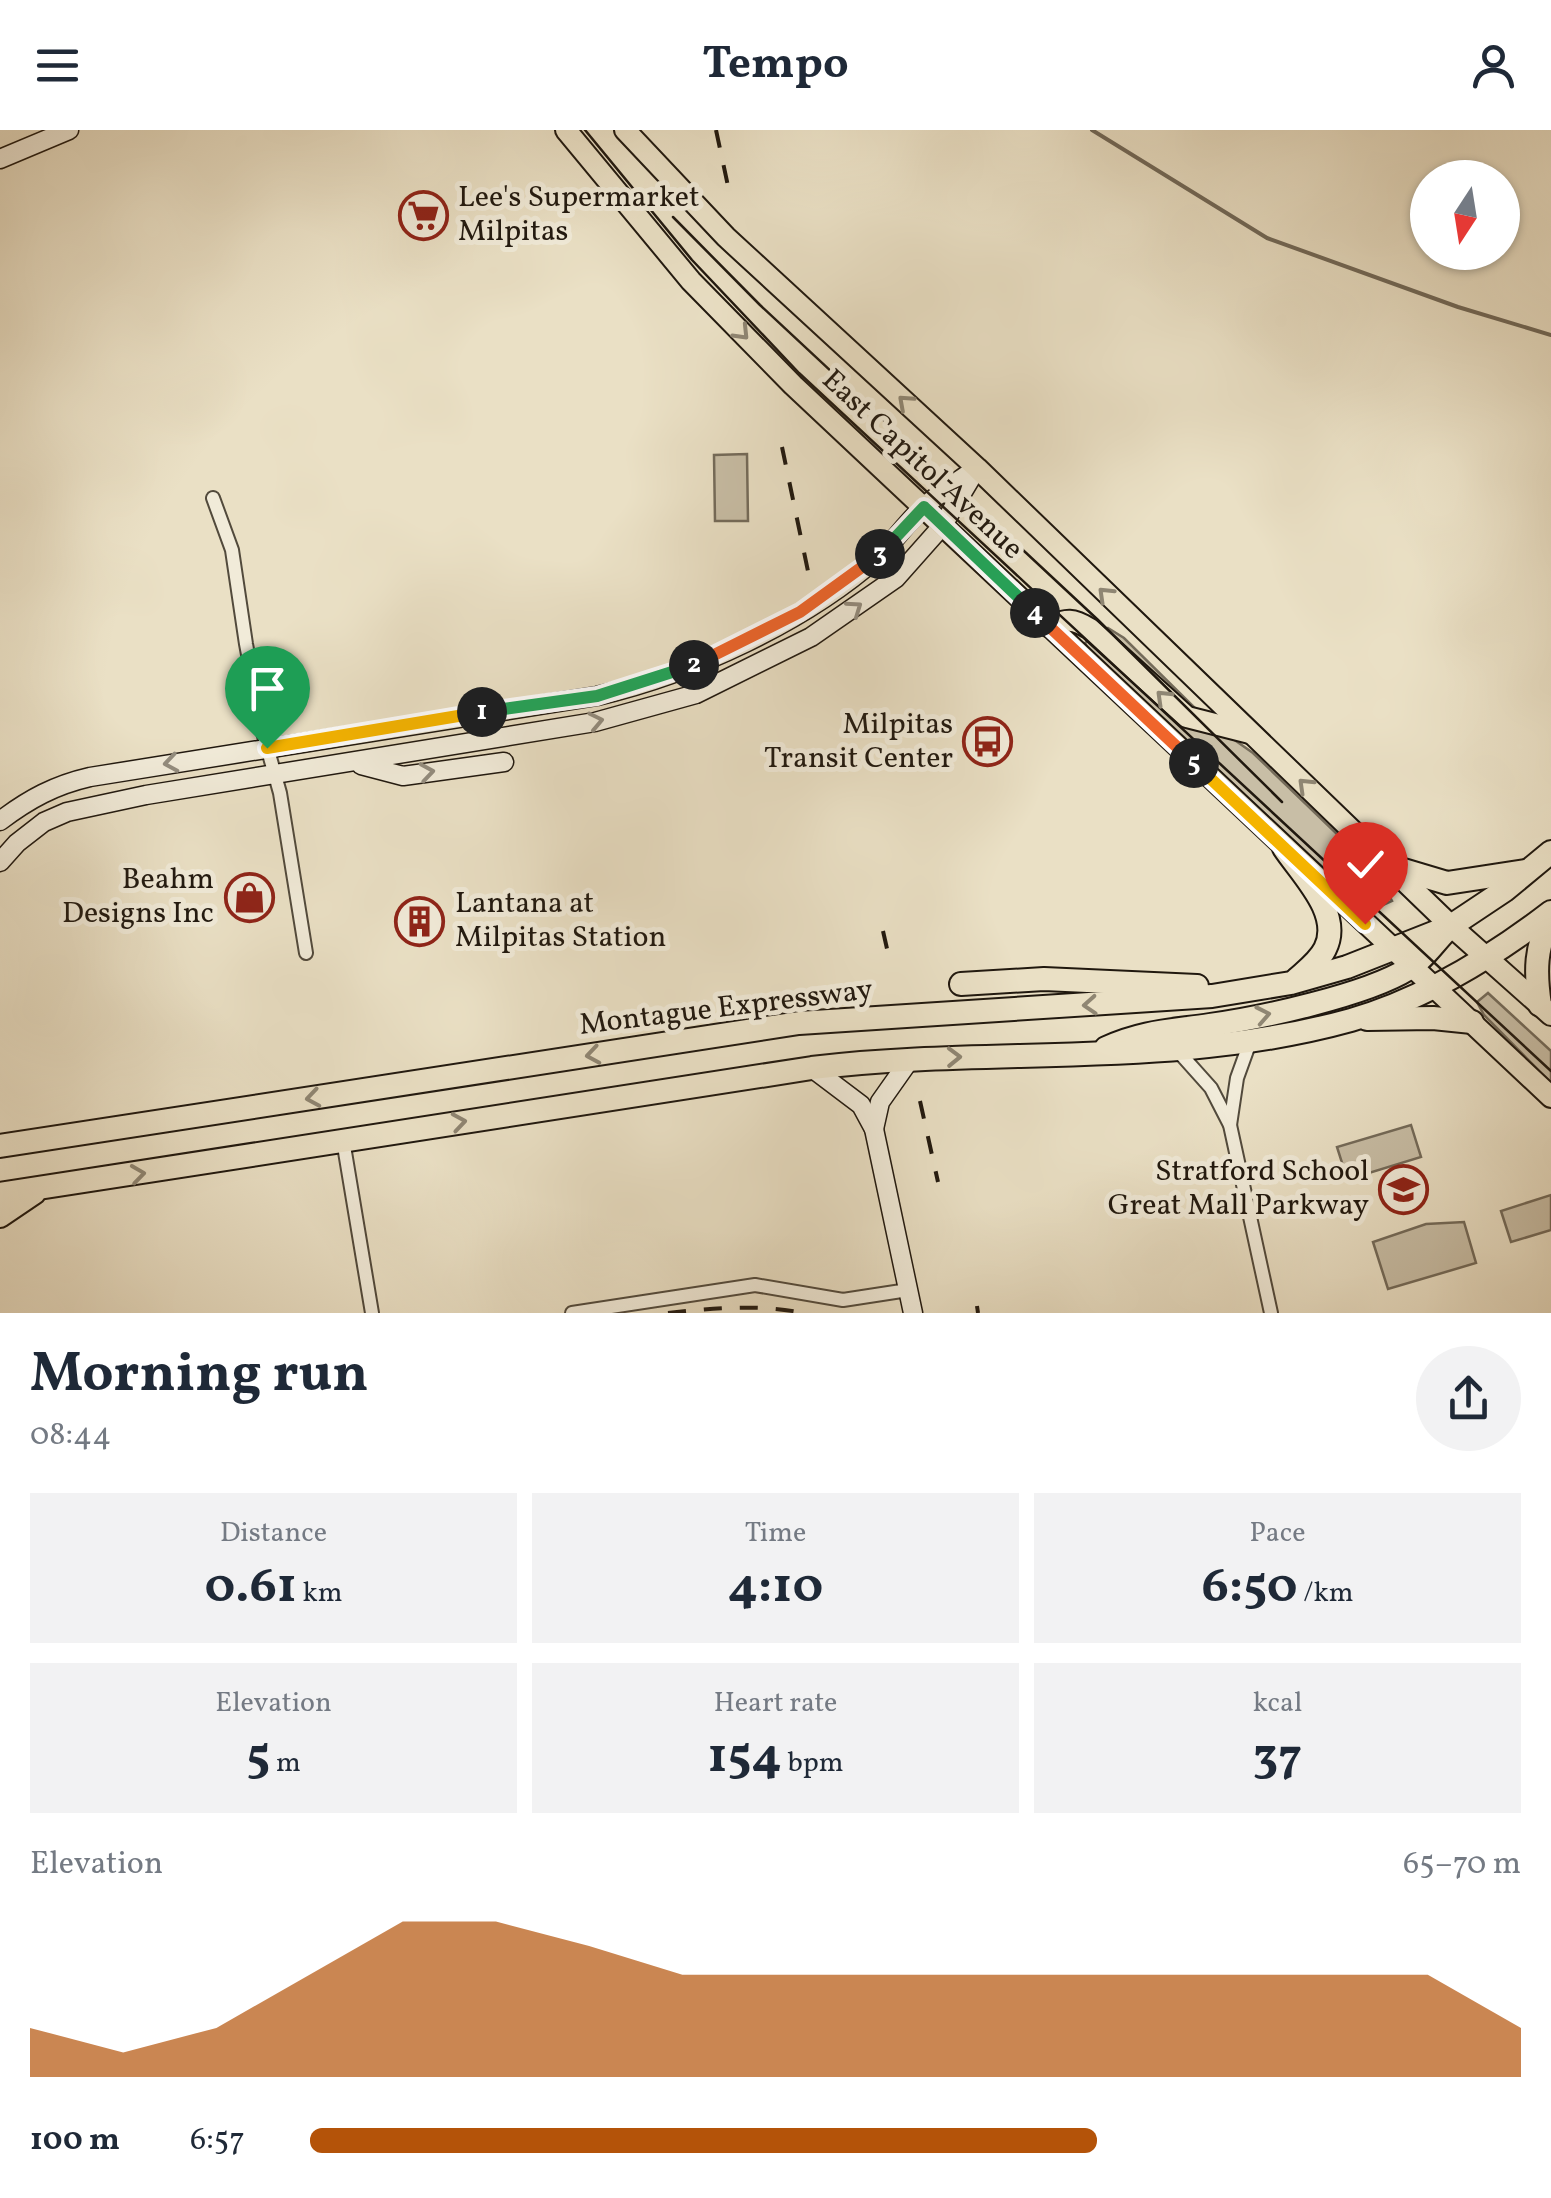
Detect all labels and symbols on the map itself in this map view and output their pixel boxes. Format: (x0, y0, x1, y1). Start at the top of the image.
north arrow (1410, 160, 1520, 270)
place label: Lee's Supermarket Milpitas (458, 177, 700, 253)
supermarket icon: Lee's Supermarket Milpitas (397, 189, 449, 241)
one-way arrow (730, 322, 748, 340)
street label: East Capitol Avenue (812, 360, 1032, 570)
one-way arrow (898, 396, 916, 414)
pin: 3 (855, 529, 905, 579)
pin: 4 (1010, 588, 1060, 638)
one-way arrow (1099, 588, 1117, 606)
one-way arrow (844, 602, 862, 620)
pin: 2 (669, 640, 719, 690)
pin (225, 646, 310, 749)
pin: 1 (457, 687, 507, 737)
one-way arrow (1157, 691, 1175, 709)
place label: Milpitas Transit Center (764, 704, 953, 780)
one-way arrow (587, 712, 604, 733)
bus stop icon: Milpitas Transit Center (962, 716, 1014, 768)
pin: 5 (1169, 738, 1219, 788)
one-way arrow (163, 752, 179, 773)
one-way arrow (419, 762, 435, 783)
one-way arrow (1298, 779, 1316, 797)
pin (1323, 822, 1408, 925)
place label: Beahm Designs Inc (62, 859, 214, 935)
shop icon: Beahm Designs Inc (223, 871, 275, 923)
place label: Lantana at Milpitas Station (455, 883, 666, 959)
building icon: Lantana at Milpitas Station (394, 895, 446, 947)
street label: Montague Expressway (577, 969, 875, 1047)
one-way arrow (1082, 994, 1098, 1015)
one-way arrow (1255, 1005, 1272, 1026)
one-way arrow (585, 1043, 602, 1064)
one-way arrow (946, 1047, 962, 1068)
one-way arrow (304, 1087, 321, 1108)
one-way arrow (450, 1112, 467, 1133)
place label: Stratford School Great Mall Parkway (1108, 1151, 1369, 1227)
school or university icon: Stratford School Great Mall Parkway (1378, 1163, 1430, 1215)
one-way arrow (129, 1164, 146, 1185)

